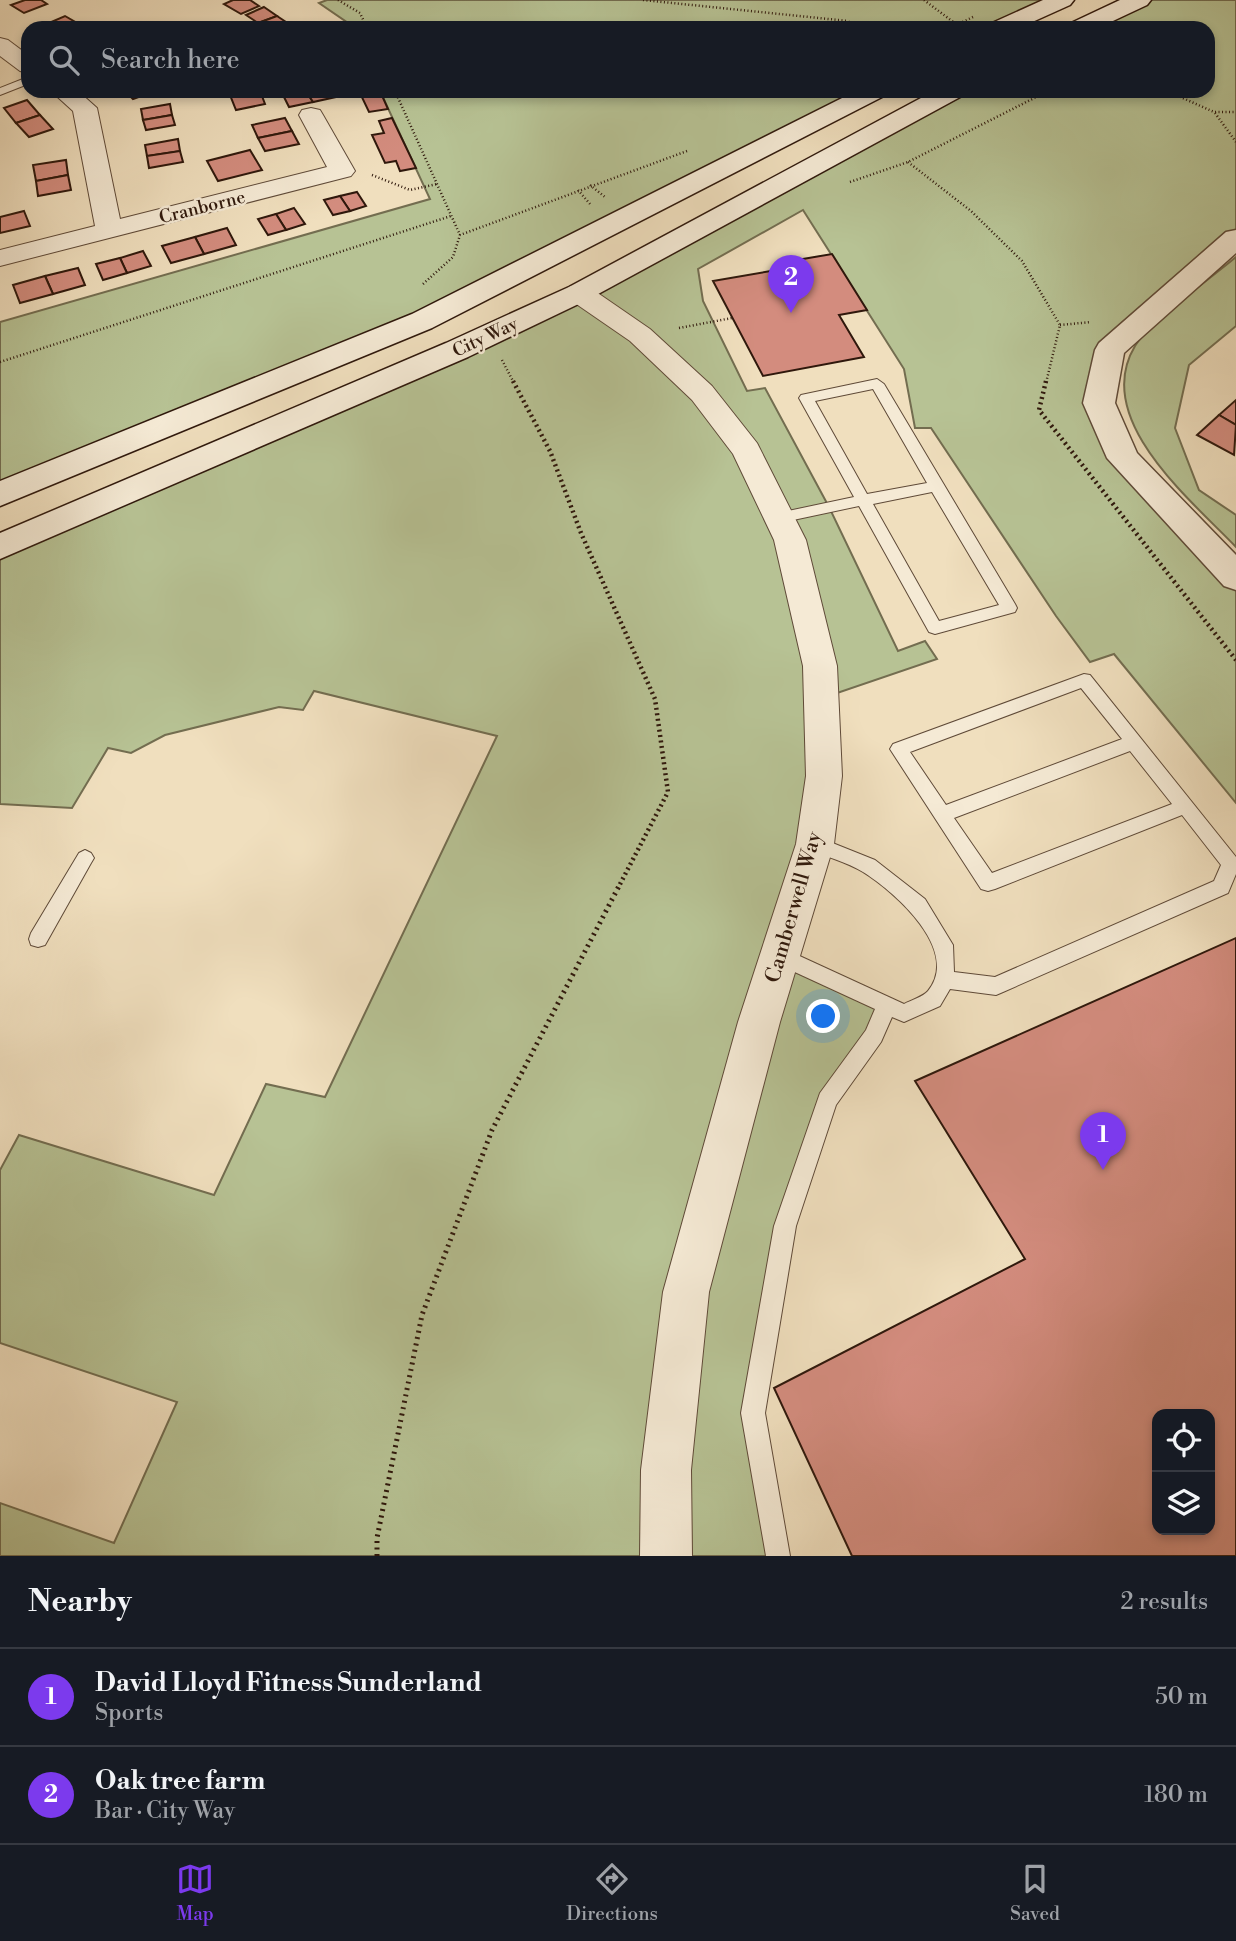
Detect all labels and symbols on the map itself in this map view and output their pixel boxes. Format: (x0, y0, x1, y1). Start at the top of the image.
street label: Cranborne (157, 186, 248, 229)
pin: 2 (768, 255, 814, 313)
street label: City Way (449, 312, 522, 363)
street label: Camberwell Way (760, 828, 828, 986)
your location (806, 999, 840, 1033)
pin: 1 (1080, 1112, 1126, 1170)

